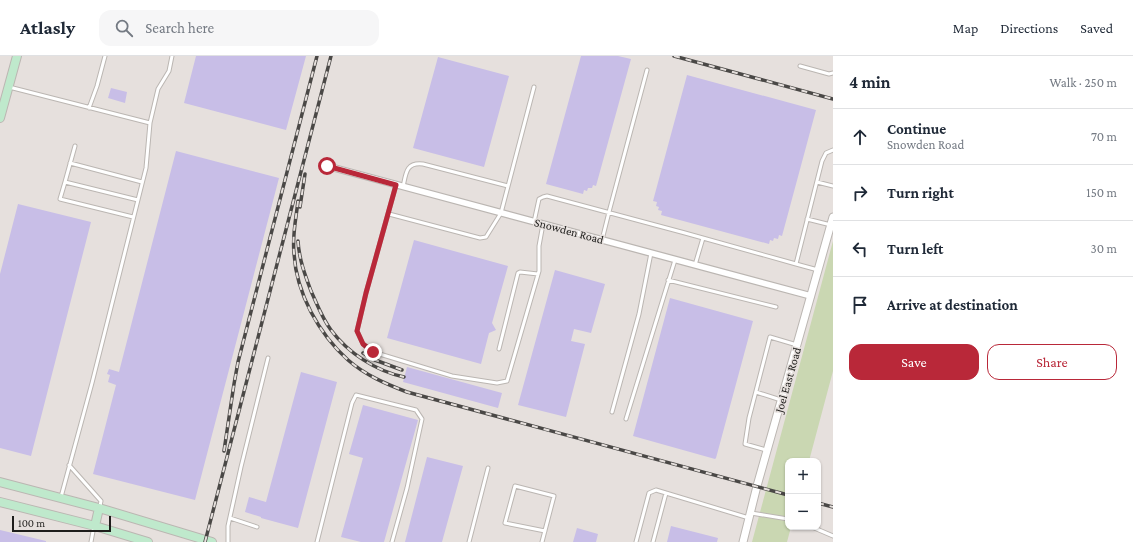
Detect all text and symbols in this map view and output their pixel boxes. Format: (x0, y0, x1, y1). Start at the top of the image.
search box (99, 10, 379, 46)
text: Atlasly (20, 17, 75, 38)
icon: search (113, 17, 135, 39)
text: Search here (145, 20, 214, 36)
text: Map (953, 20, 978, 36)
text: Directions (1000, 20, 1058, 36)
text: Saved (1080, 20, 1113, 36)
text: 4 min (849, 73, 891, 92)
text: Walk · 250 m (1049, 75, 1117, 90)
text: Continue (887, 121, 946, 137)
icon: ahead (849, 126, 871, 148)
text: 70 m (1091, 129, 1117, 144)
text: Snowden Road (887, 137, 964, 152)
route start (318, 157, 336, 175)
icon: right (849, 182, 871, 204)
text: Turn right (887, 185, 954, 201)
text: 150 m (1086, 185, 1117, 200)
street label: Snowden Road (533, 215, 606, 247)
icon: left (849, 238, 871, 260)
text: Turn left (887, 241, 943, 257)
text: 30 m (1091, 241, 1117, 256)
icon: arrive (849, 294, 871, 316)
text: Arrive at destination (887, 297, 1018, 313)
route end (364, 343, 382, 361)
button: Save (849, 344, 979, 380)
button: Share (987, 344, 1117, 380)
street label: Joel East Road (772, 345, 804, 415)
map controls (785, 458, 821, 530)
button: + (785, 458, 821, 494)
button: − (785, 494, 821, 530)
scale bar (12, 514, 111, 533)
text: 100 m (18, 517, 45, 529)

